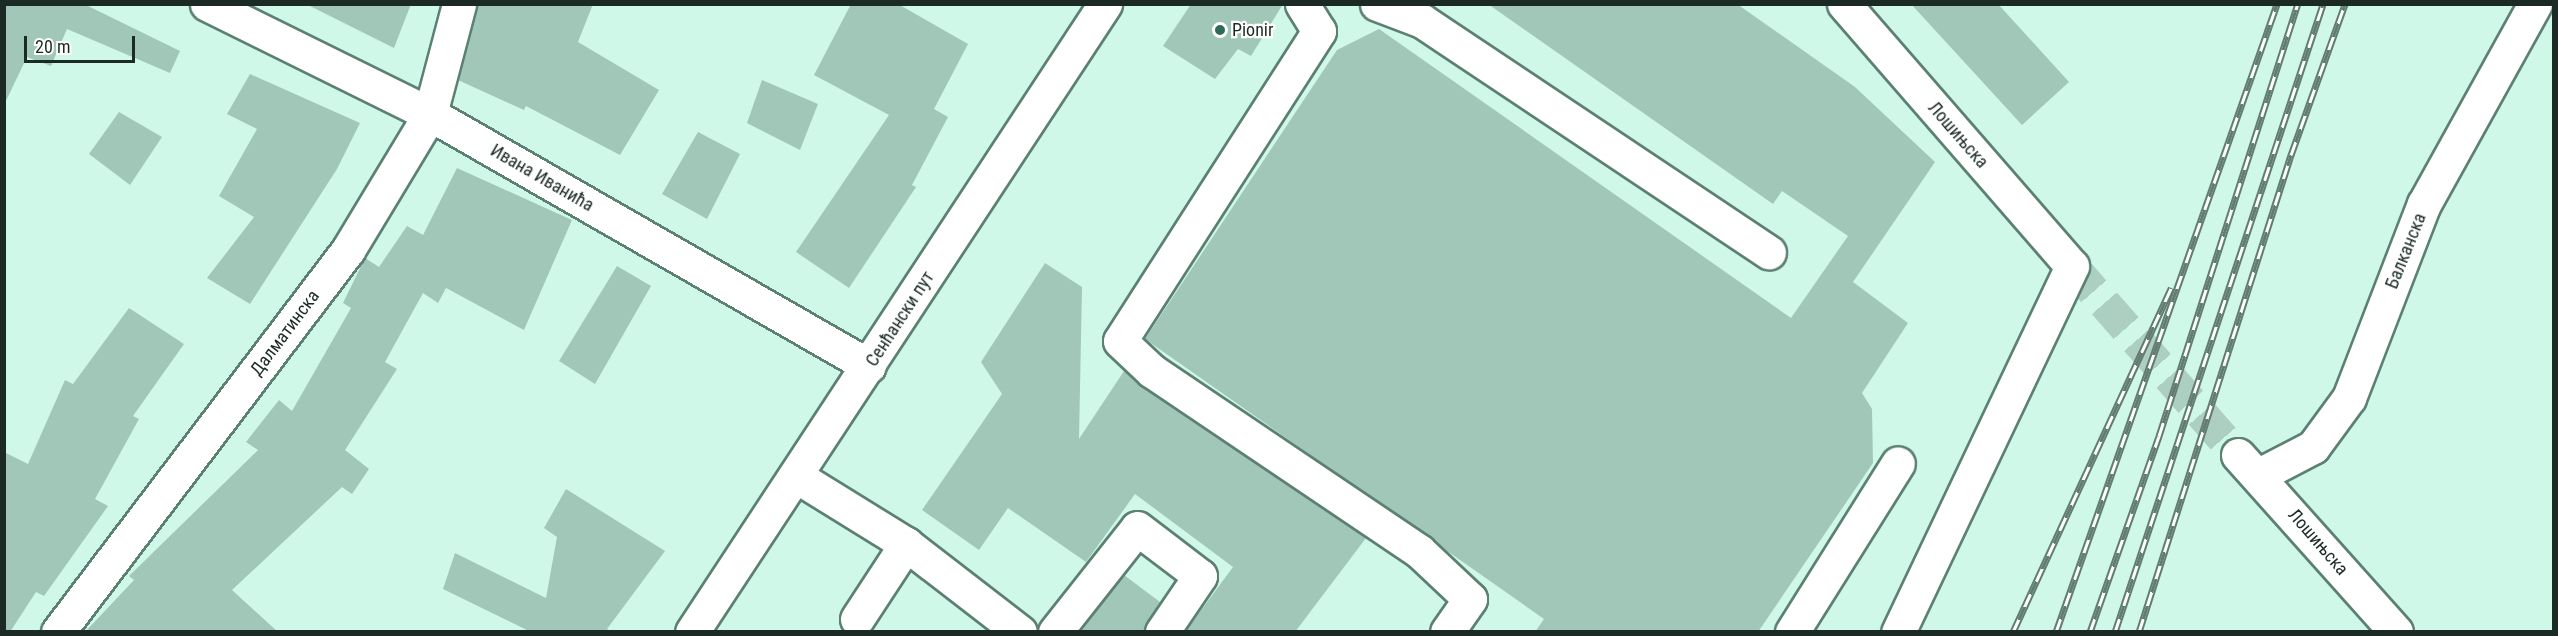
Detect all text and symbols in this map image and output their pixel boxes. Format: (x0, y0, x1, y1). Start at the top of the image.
place label: Pionir (1232, 19, 1273, 41)
marker: Pionir (1213, 23, 1227, 37)
scale bar (27, 24, 138, 62)
text: 20 m (35, 36, 70, 57)
street label: Лошињска (1923, 97, 1993, 173)
street label: Ивана Иванића (487, 140, 597, 216)
street label: Балканска (2381, 210, 2431, 292)
street label: Сенћански пут (861, 267, 939, 371)
street label: Далматинска (246, 286, 324, 380)
street label: Лошињска (2283, 504, 2353, 580)

